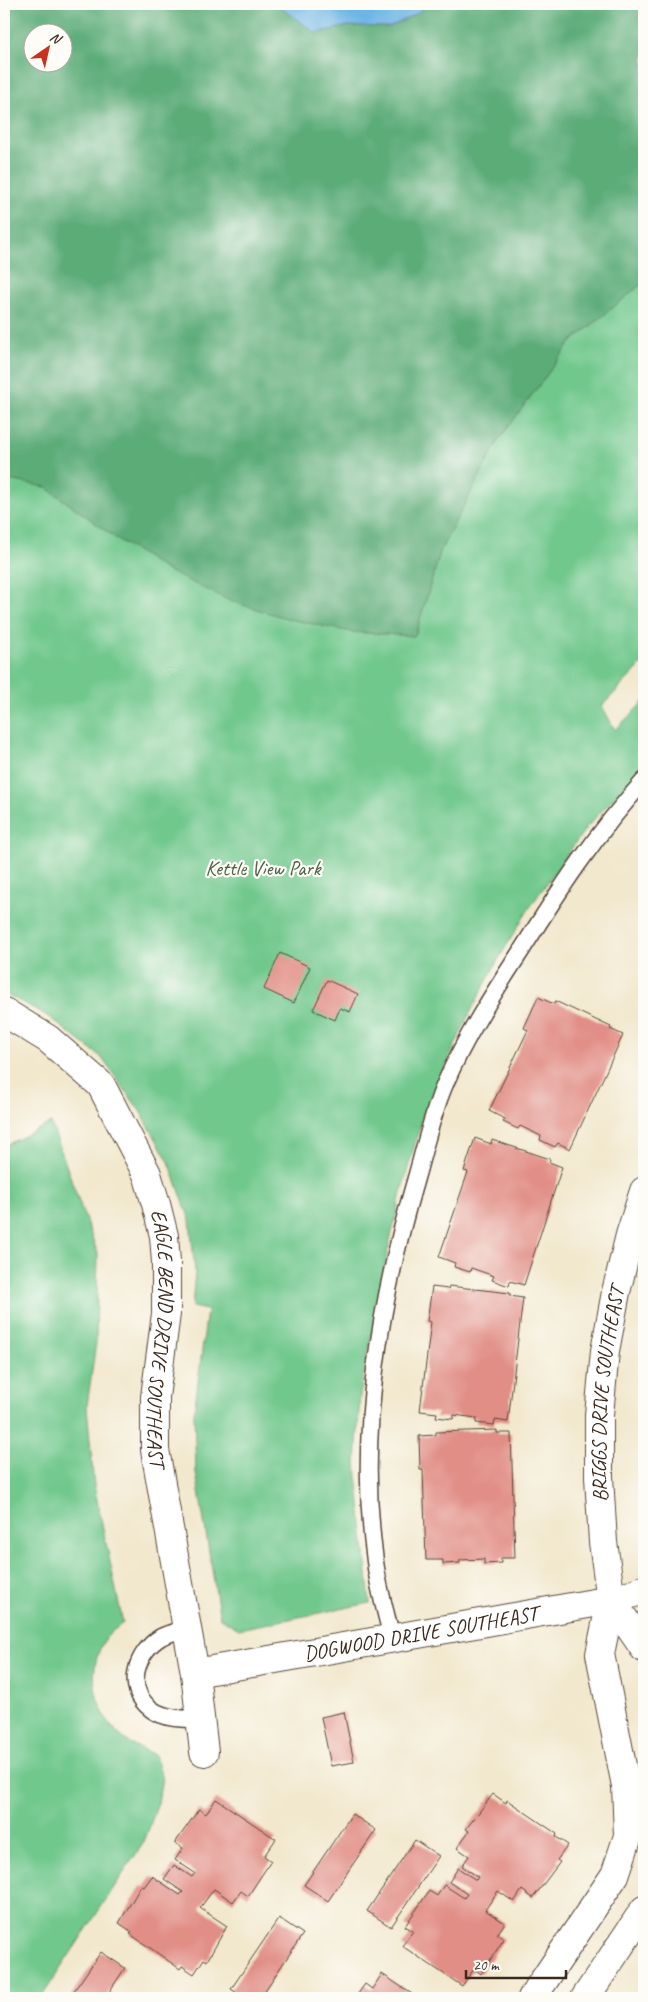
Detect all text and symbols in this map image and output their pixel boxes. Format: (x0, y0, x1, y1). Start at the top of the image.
north arrow (22, 22, 72, 72)
text: N (47, 28, 65, 48)
park label: Kettle View Park (205, 855, 322, 881)
street label: EAGLE BEND DRIVE SOUTHEAST (142, 1207, 179, 1474)
street label: BRIGGS DRIVE SOUTHEAST (586, 1280, 631, 1503)
street label: DOGWOOD DRIVE SOUTHEAST (302, 1599, 545, 1667)
scale bar (466, 1947, 566, 1979)
text: 20 m (473, 1956, 500, 1975)

